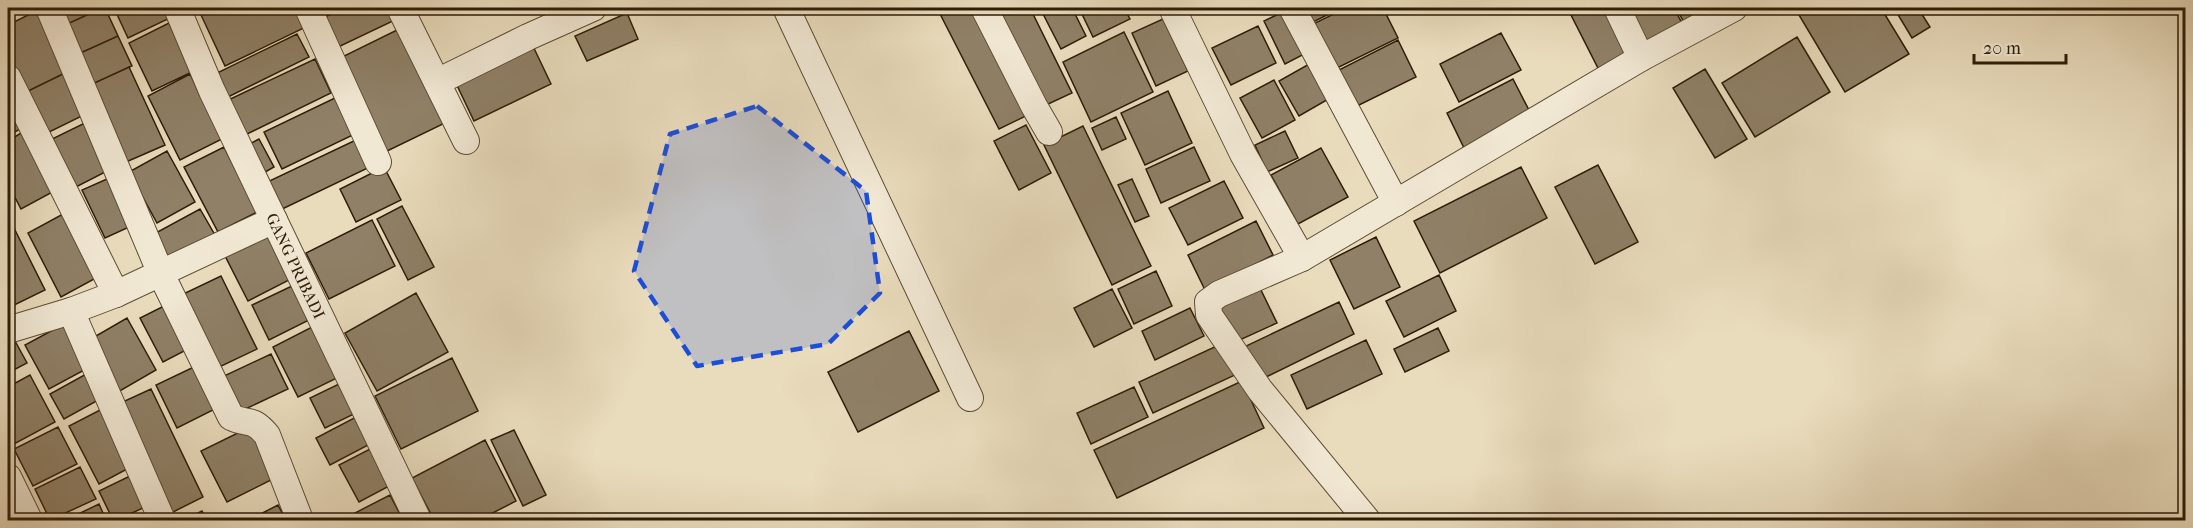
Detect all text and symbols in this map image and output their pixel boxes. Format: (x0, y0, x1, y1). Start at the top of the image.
scale bar (1974, 27, 2066, 65)
text: 20 m (1983, 38, 2021, 59)
street label: GANG PRIBADI (262, 210, 329, 322)

